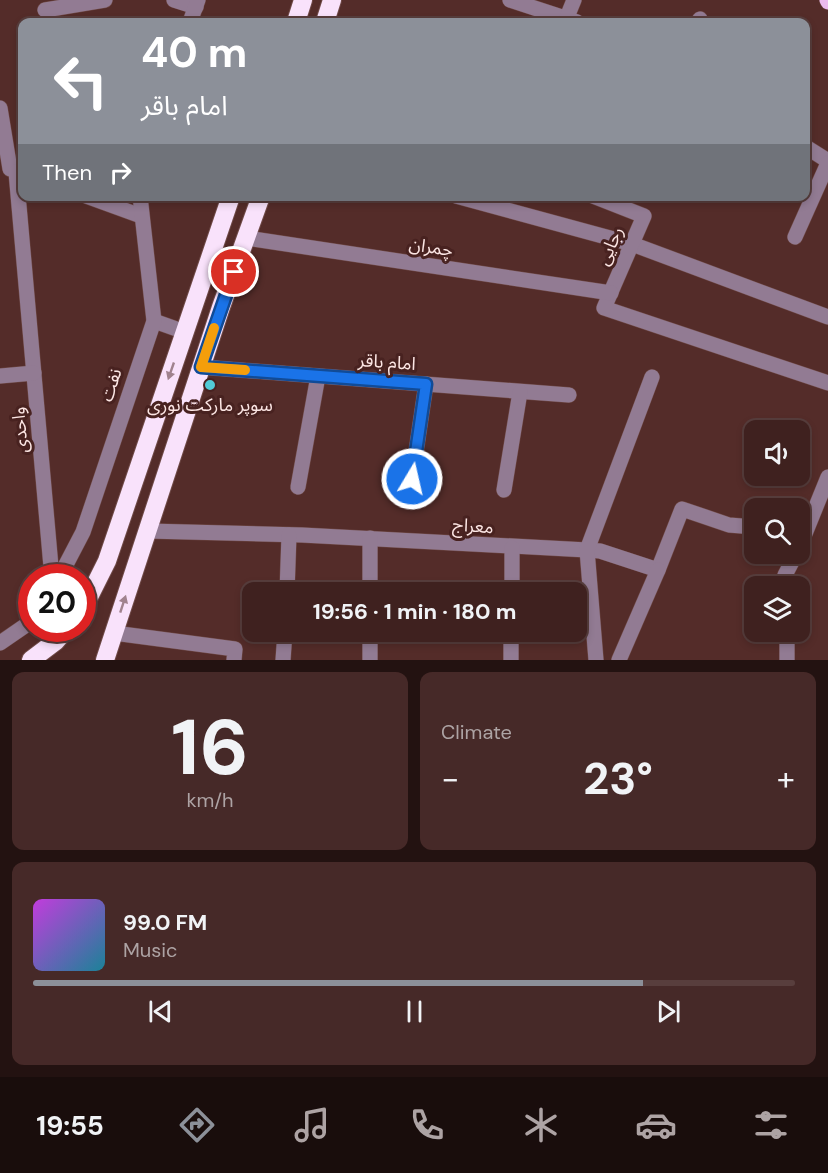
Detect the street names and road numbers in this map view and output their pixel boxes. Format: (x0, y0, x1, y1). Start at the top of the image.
street label: رجایی (591, 223, 629, 269)
street label: چمران (407, 232, 455, 262)
street label: امام باقر (356, 348, 417, 378)
street label: نفت (94, 365, 128, 405)
street label: واحدی (6, 406, 34, 454)
street label: معراج (451, 513, 494, 540)

